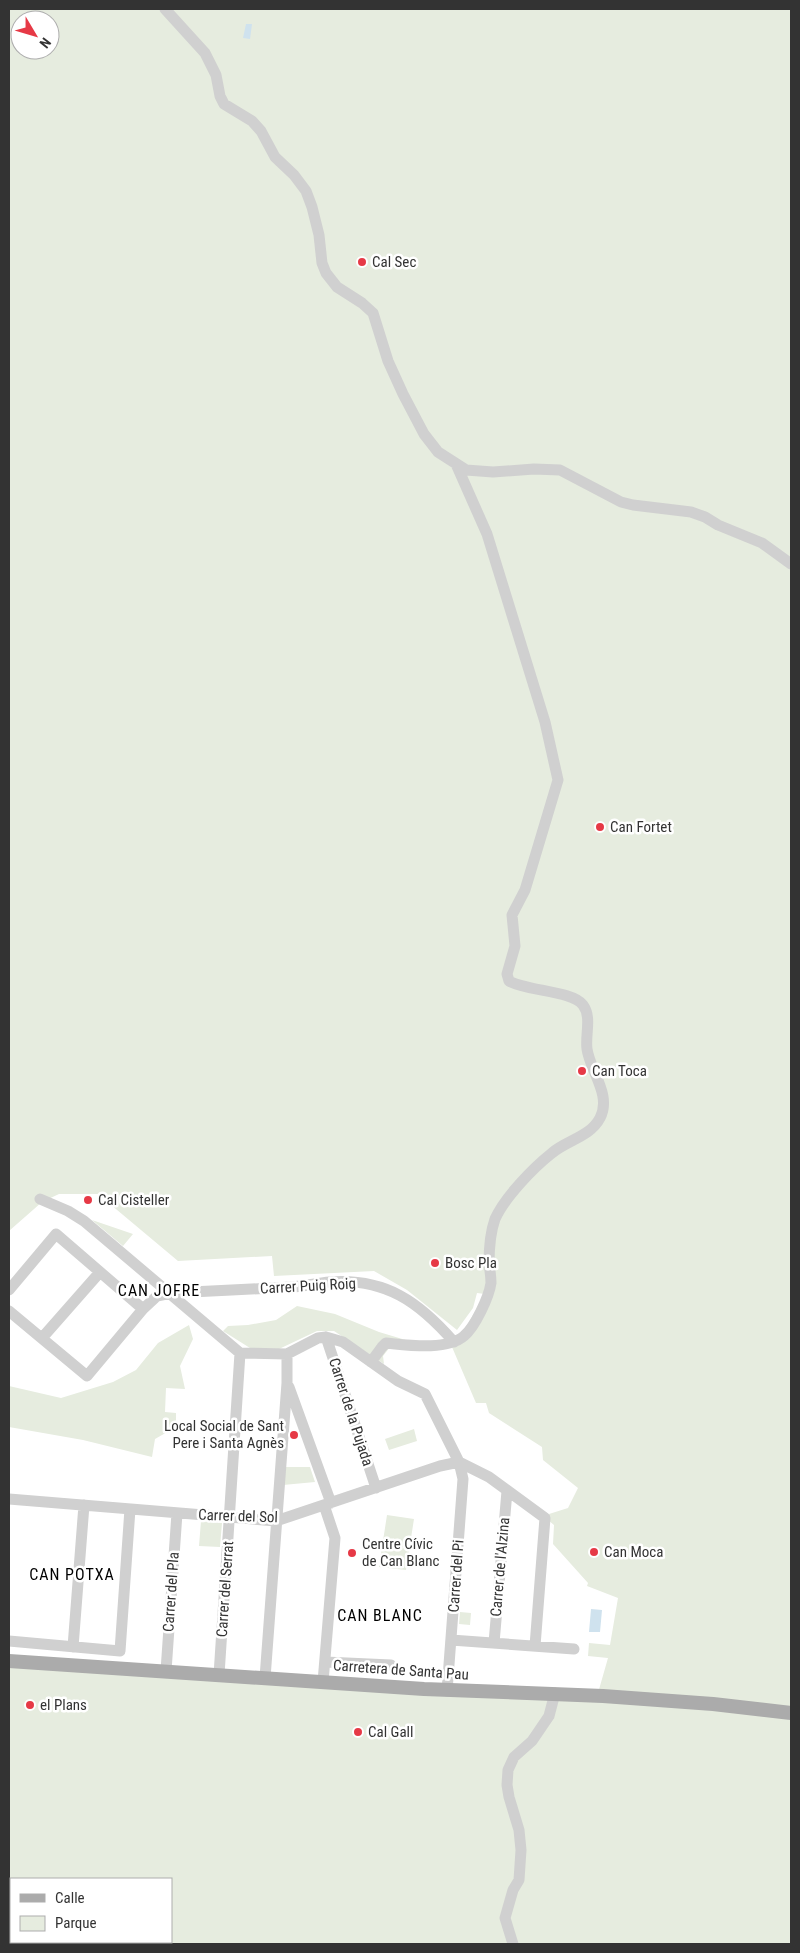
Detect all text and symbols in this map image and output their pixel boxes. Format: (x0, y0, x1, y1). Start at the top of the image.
north arrow (10, 10, 60, 60)
text: N (36, 35, 54, 51)
place label: Cal Sec (372, 253, 416, 271)
marker: Cal Sec (356, 256, 368, 268)
place label: Can Fortet (610, 818, 672, 836)
marker: Can Fortet (594, 821, 606, 833)
place label: Can Toca (592, 1062, 647, 1080)
marker: Can Toca (576, 1065, 588, 1077)
place label: Cal Cisteller (98, 1191, 170, 1209)
marker: Cal Cisteller (82, 1194, 94, 1206)
place label: Bosc Pla (445, 1254, 497, 1272)
marker: Bosc Pla (429, 1257, 441, 1269)
street label: Carrer Puig Roig (260, 1275, 356, 1297)
district label: CAN JOFRE (118, 1281, 200, 1300)
street label: Carrer de la Pujada (325, 1356, 377, 1468)
place label: Local Social de Sant Pere i Santa Agnès (164, 1417, 284, 1452)
marker: Local Social de Sant Pere i Santa Agnès (288, 1429, 300, 1441)
street label: Carrer del Sol (198, 1506, 278, 1526)
street label: Carrer de l'Alzina (487, 1517, 513, 1617)
place label: Centre Cívic de Can Blanc (362, 1535, 439, 1570)
street label: Carrer del Pi (444, 1539, 468, 1613)
street label: Carrer del Serrat (213, 1540, 237, 1638)
place label: Can Moca (604, 1543, 663, 1561)
marker: Can Moca (588, 1546, 600, 1558)
marker: Centre Cívic de Can Blanc (346, 1547, 358, 1559)
street label: Carrer del Pla (159, 1551, 183, 1633)
district label: CAN POTXA (29, 1565, 115, 1584)
district label: CAN BLANC (337, 1606, 423, 1625)
street label: Carretera de Santa Pau (333, 1656, 469, 1684)
place label: el Plans (40, 1696, 87, 1714)
marker: el Plans (24, 1699, 36, 1711)
place label: Cal Gall (368, 1723, 414, 1741)
marker: Cal Gall (352, 1726, 364, 1738)
legend (10, 1878, 172, 1943)
text: Calle (55, 1889, 85, 1907)
text: Parque (55, 1914, 97, 1932)

